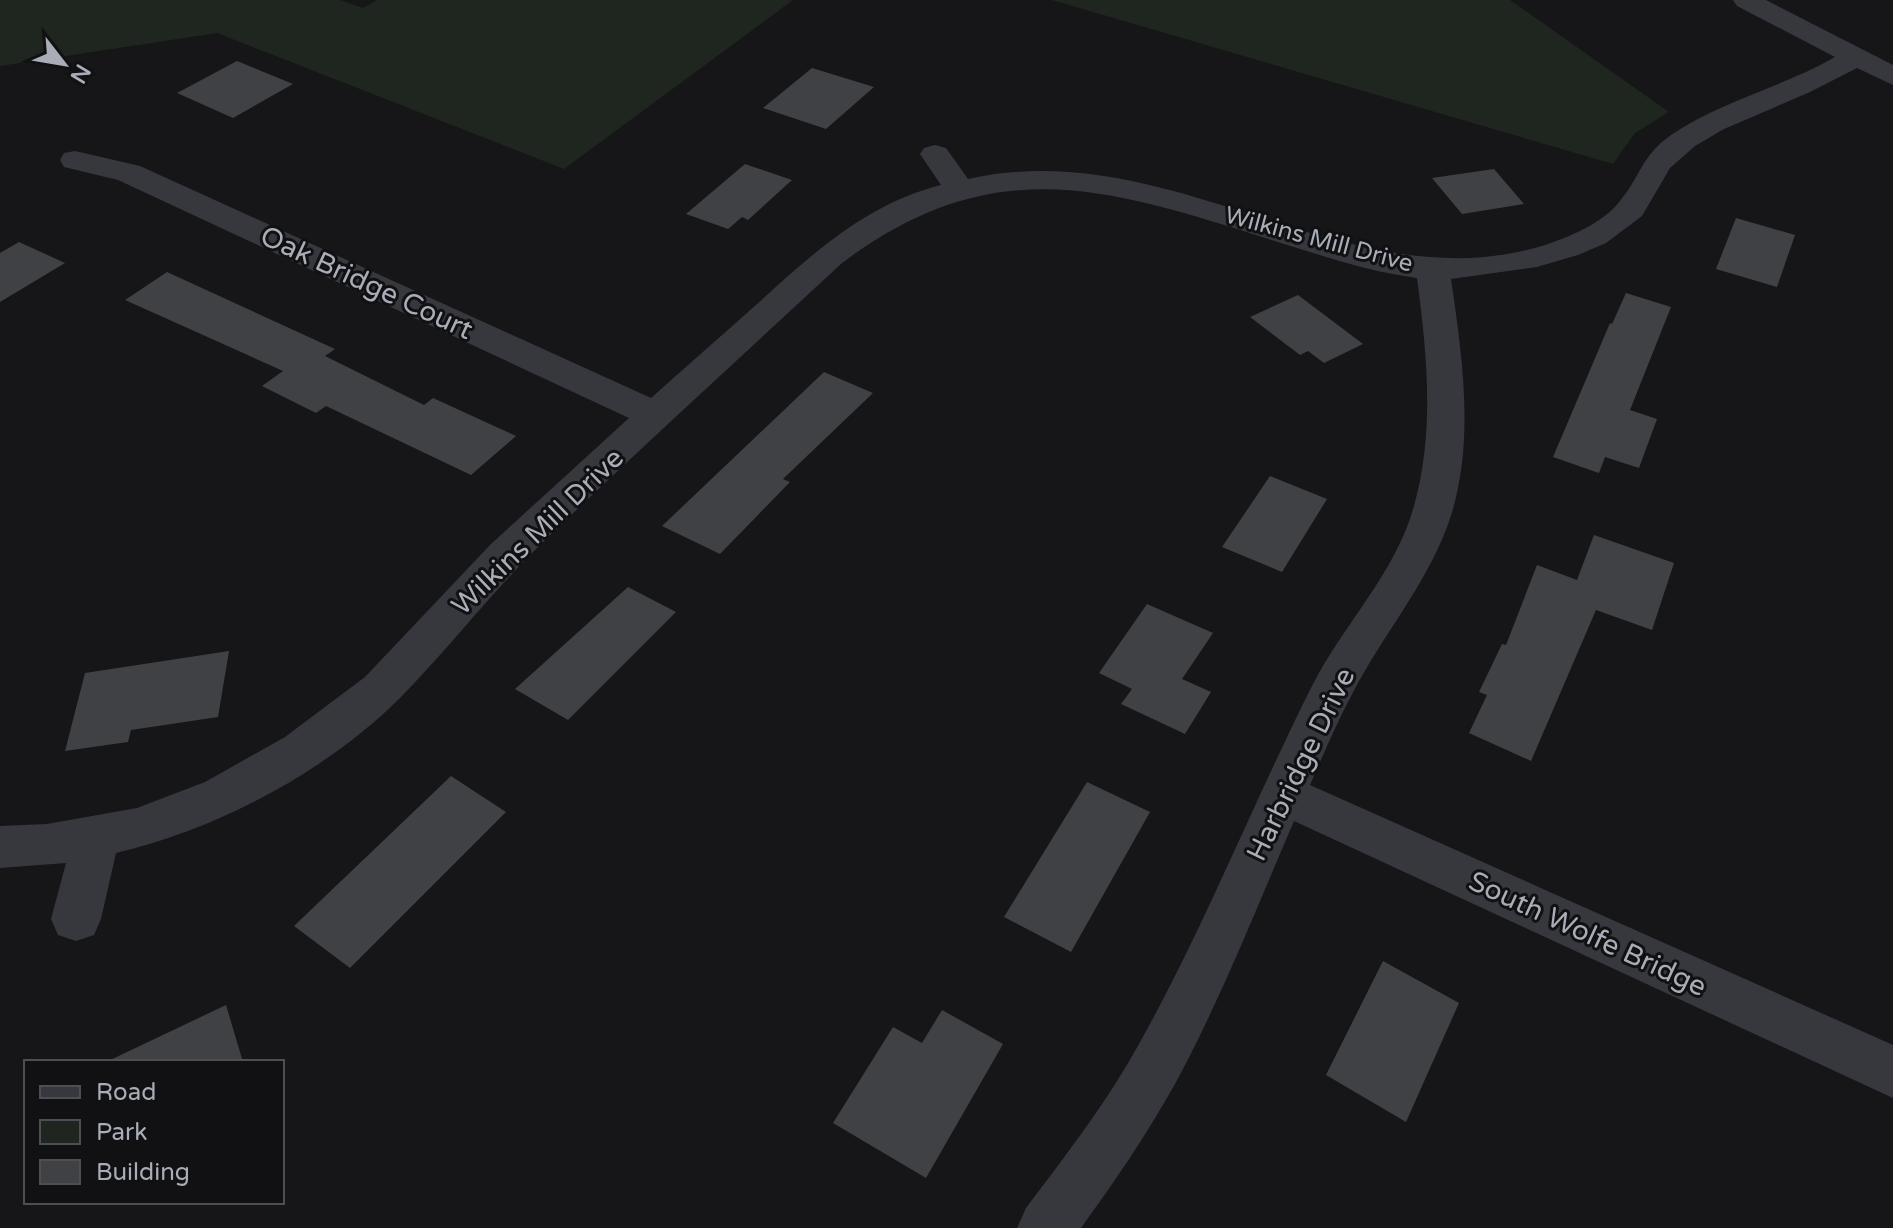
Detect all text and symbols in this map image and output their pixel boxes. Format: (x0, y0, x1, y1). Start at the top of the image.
north arrow (24, 24, 104, 104)
text: N (65, 60, 96, 88)
street label: Wilkins Mill Drive (1222, 200, 1416, 279)
street label: Oak Bridge Court (255, 219, 479, 347)
street label: Wilkins Mill Drive (445, 441, 631, 622)
street label: Harbridge Drive (1240, 662, 1362, 866)
street label: South Wolfe Bridge (1463, 864, 1712, 1004)
legend (24, 1060, 284, 1204)
text: Road (96, 1078, 156, 1107)
text: Park (96, 1118, 147, 1147)
text: Building (96, 1158, 190, 1187)

